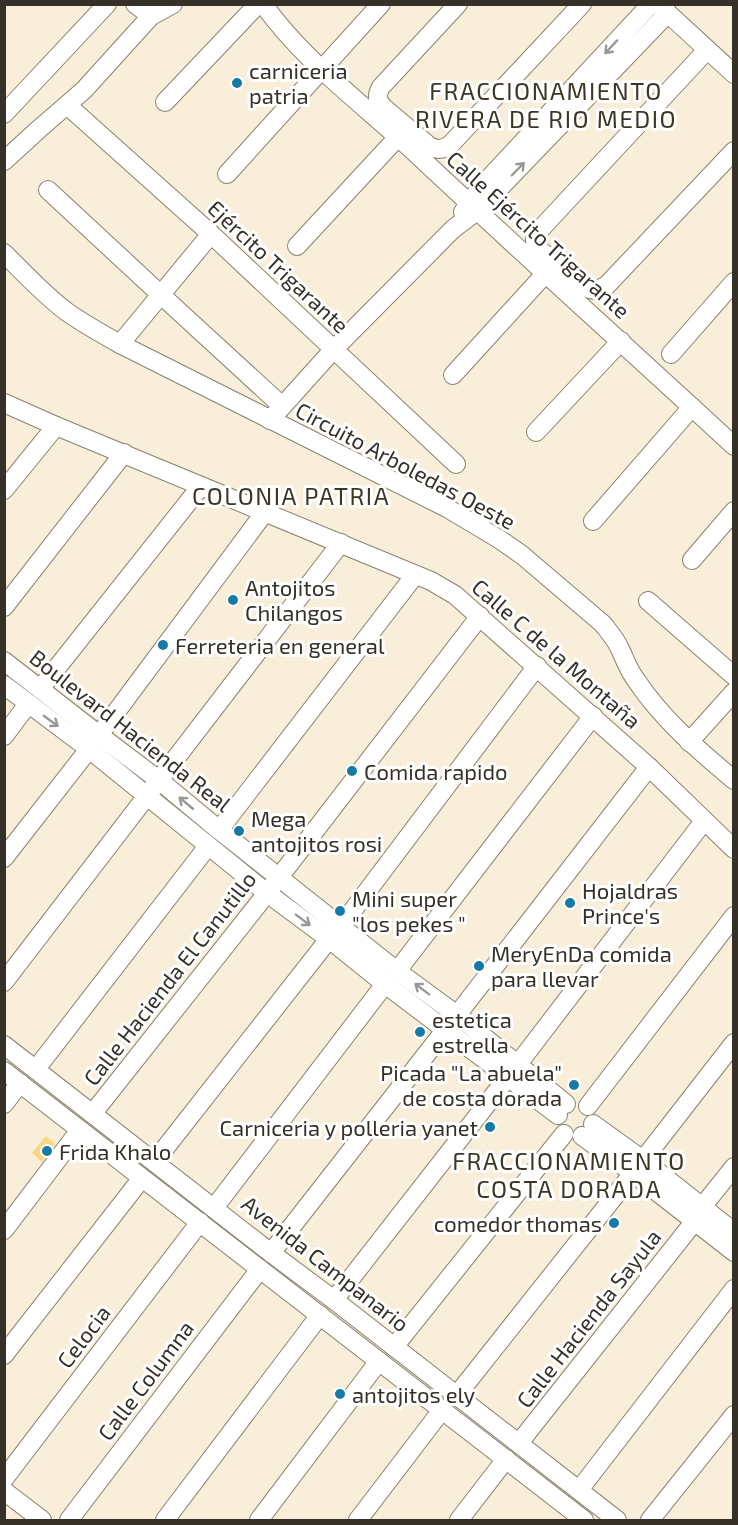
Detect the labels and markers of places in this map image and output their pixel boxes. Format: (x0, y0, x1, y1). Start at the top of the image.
place label: carniceria patria (249, 57, 348, 108)
marker: carniceria patria (230, 76, 244, 90)
place label: Antojitos Chilangos (245, 574, 343, 625)
marker: Antojitos Chilangos (226, 593, 240, 607)
place label: Ferreteria en general (175, 632, 385, 658)
marker: Ferreteria en general (156, 638, 170, 652)
place label: Comida rapido (364, 758, 508, 784)
marker: Comida rapido (345, 764, 359, 778)
place label: Mega antojitos rosi (251, 805, 382, 857)
marker: Mega antojitos rosi (232, 824, 246, 838)
place label: Hojaldras Prince's (582, 877, 678, 928)
place label: Mini super "los pekes " (352, 885, 466, 936)
marker: Hojaldras Prince's (563, 896, 577, 910)
marker: Mini super "los pekes " (333, 904, 347, 918)
place label: MeryEnDa comida para llevar (491, 940, 672, 991)
marker: MeryEnDa comida para llevar (472, 959, 486, 973)
place label: estetica estrella (432, 1006, 512, 1057)
marker: estetica estrella (413, 1025, 427, 1039)
place label: Picada "La abuela" de costa dorada (380, 1059, 562, 1110)
marker: Picada "La abuela" de costa dorada (567, 1078, 581, 1092)
place label: Carniceria y polleria yanet (220, 1114, 478, 1140)
marker: Carniceria y polleria yanet (483, 1120, 497, 1134)
place label: Frida Khalo (59, 1138, 171, 1164)
marker: Frida Khalo (40, 1144, 54, 1158)
place label: comedor thomas (434, 1210, 602, 1236)
marker: comedor thomas (607, 1216, 621, 1230)
place label: antojitos ely (352, 1381, 476, 1408)
marker: antojitos ely (333, 1387, 347, 1401)

